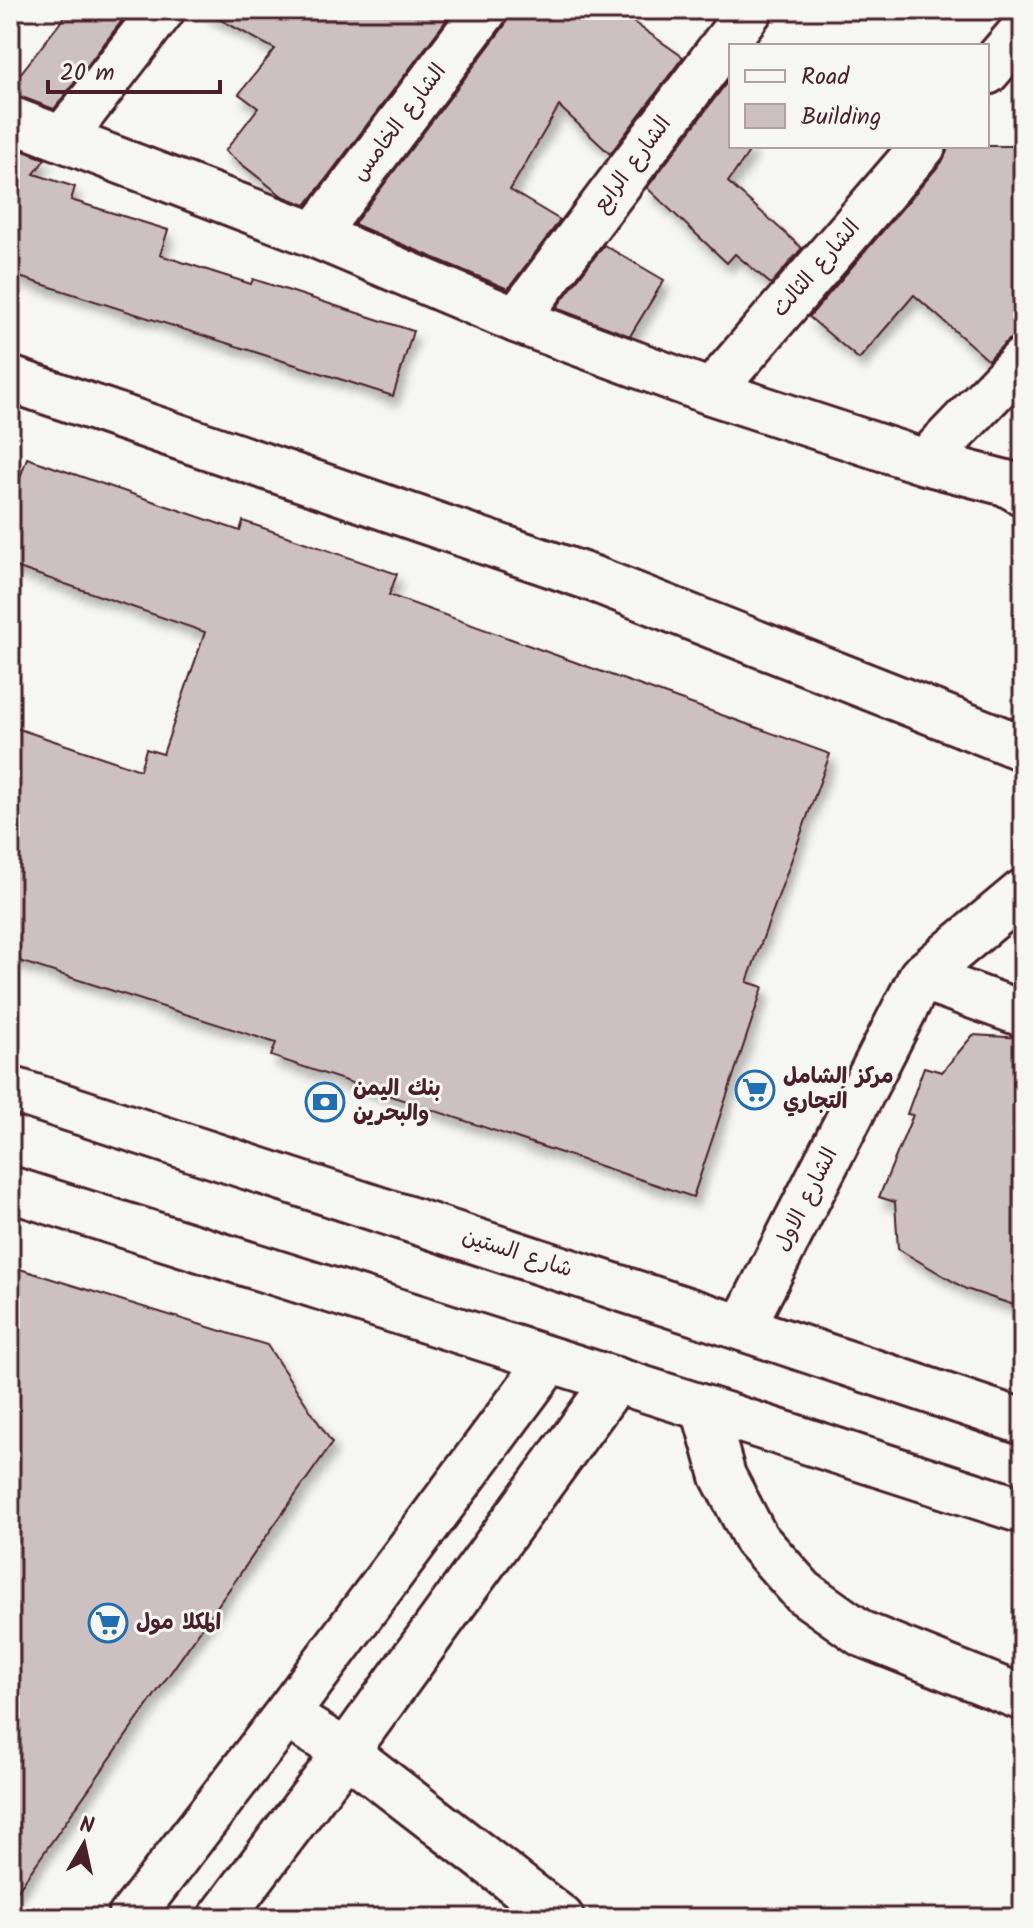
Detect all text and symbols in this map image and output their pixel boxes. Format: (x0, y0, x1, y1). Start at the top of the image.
scale bar (48, 44, 220, 94)
legend (729, 44, 989, 148)
text: 20 m (60, 54, 115, 93)
street label: الشارع الخامس (344, 57, 456, 189)
text: Road (801, 58, 850, 97)
text: Building (801, 98, 881, 137)
street label: الشارع الرابع (585, 109, 681, 221)
street label: الشارع الثالث (764, 212, 870, 326)
place label: مركز الشامل التجاري (783, 1060, 894, 1120)
supermarket icon: مركز الشامل التجاري (734, 1069, 776, 1111)
place label: بنك اليمن والبحرين (353, 1072, 441, 1132)
bank icon: بنك اليمن والبحرين (304, 1081, 346, 1123)
street label: الشارع الاول (766, 1142, 848, 1258)
street label: شارع الستين (457, 1220, 577, 1288)
supermarket icon: المكلا مول (87, 1602, 129, 1644)
place label: المكلا مول (136, 1606, 221, 1641)
north arrow (44, 1804, 124, 1884)
text: N (77, 1808, 96, 1845)

